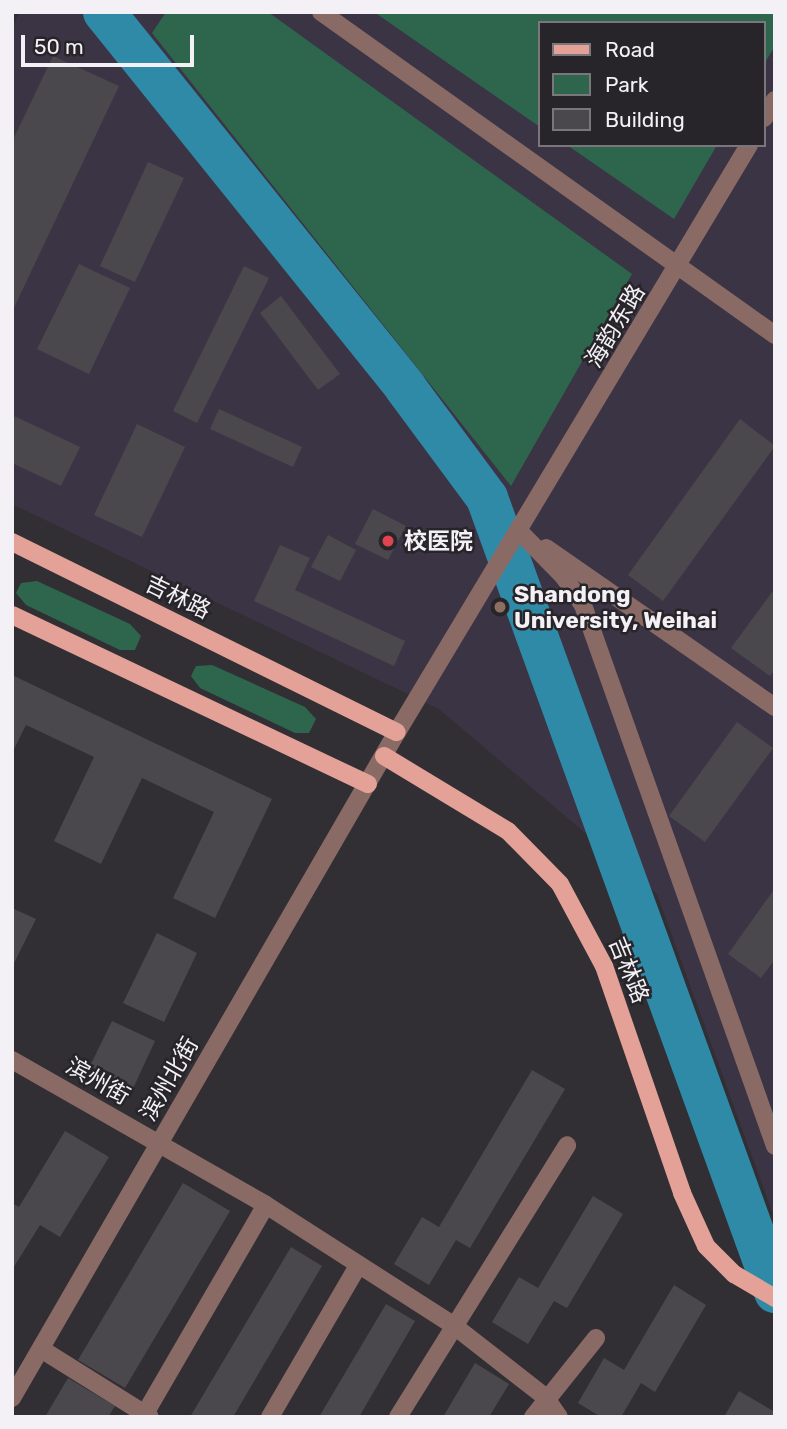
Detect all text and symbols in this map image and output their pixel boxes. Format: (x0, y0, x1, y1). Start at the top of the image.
scale bar (24, 21, 198, 65)
legend (538, 21, 766, 147)
text: 50 m (34, 34, 84, 59)
text: Road (605, 37, 655, 62)
text: Park (605, 72, 649, 97)
text: Building (605, 107, 685, 132)
street label: 海韵东路 (579, 279, 651, 373)
place label: 校医院 (404, 527, 473, 555)
marker: 校医院 (378, 531, 398, 551)
street label: 吉林路 (141, 569, 215, 625)
place label: Shandong University, Weihai (514, 580, 717, 634)
marker: Shandong University, Weihai (492, 599, 508, 615)
street label: 吉林路 (603, 933, 655, 1007)
street label: 滨州北街 (134, 1032, 204, 1126)
street label: 滨州街 (61, 1052, 135, 1110)

